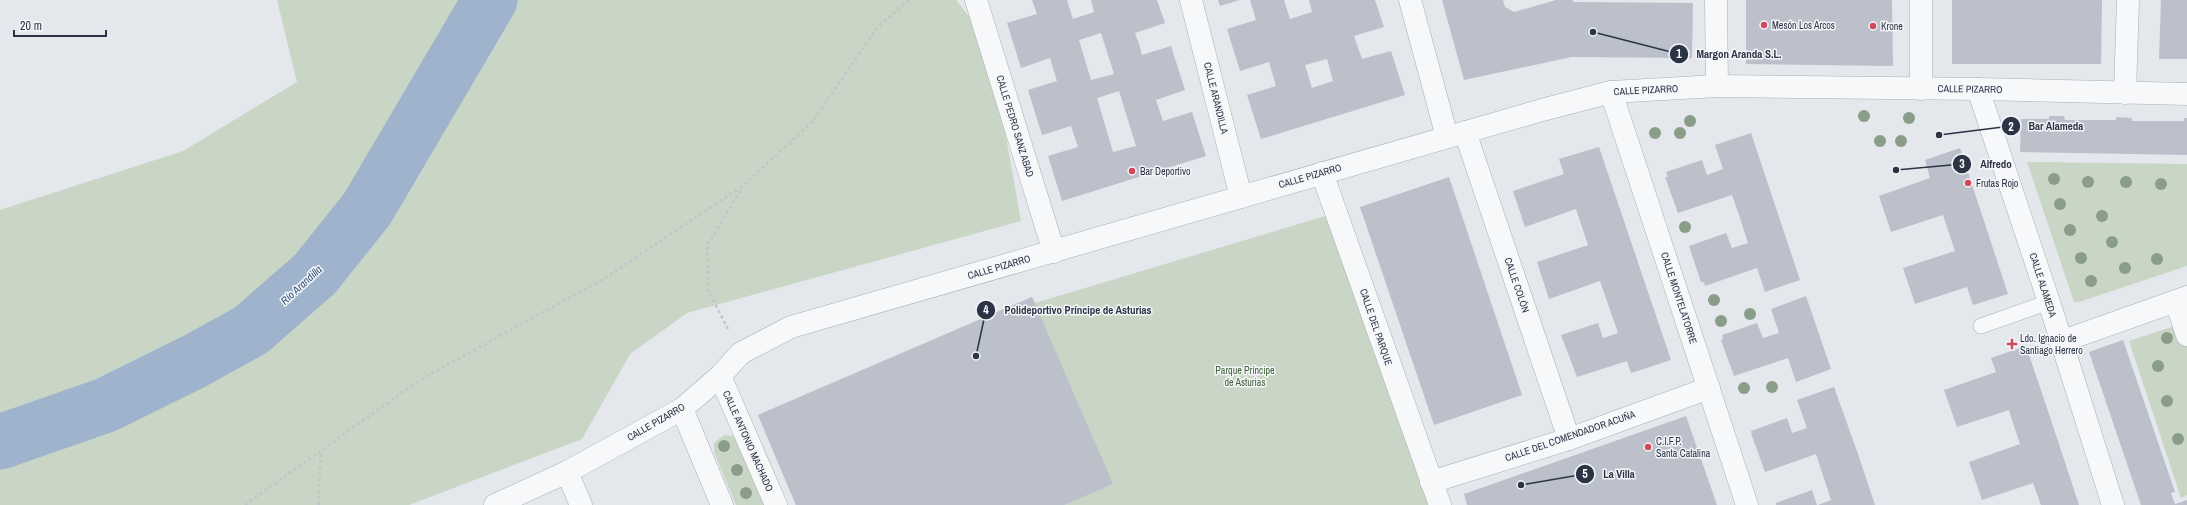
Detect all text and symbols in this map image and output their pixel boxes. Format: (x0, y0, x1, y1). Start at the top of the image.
scale bar (14, 12, 106, 38)
text: 20 m (20, 18, 42, 34)
place label: Mesón Los Arcos (1772, 19, 1835, 32)
marker: Mesón Los Arcos (1759, 20, 1769, 30)
place label: Krone (1881, 20, 1903, 33)
marker: Krone (1868, 21, 1878, 31)
callout: Margon Aranda S.L. (1669, 43, 1790, 66)
text: 1 (1676, 46, 1682, 62)
text: Margon Aranda S.L. (1697, 47, 1782, 61)
street label: CALLE ARANDILLA (1201, 61, 1231, 136)
street label: CALLE PEDRO SANZ ABAD (993, 74, 1037, 179)
street label: CALLE PIZARRO (1613, 82, 1679, 98)
street label: CALLE PIZARRO (1938, 82, 2002, 96)
callout: Bar Alameda (2001, 115, 2092, 138)
text: 2 (2008, 119, 2014, 135)
text: Bar Alameda (2029, 119, 2083, 133)
callout: Alfredo (1952, 153, 2020, 176)
text: 3 (1959, 156, 1965, 172)
text: Alfredo (1980, 157, 2012, 171)
street label: CALLE PIZARRO (1277, 161, 1343, 191)
place label: Bar Deportivo (1140, 165, 1191, 178)
marker: Bar Deportivo (1127, 166, 1137, 176)
place label: Frutas Rojo (1976, 177, 2019, 190)
marker: Frutas Rojo (1963, 178, 1973, 188)
street label: CALLE MONTELATORRE (1658, 250, 1700, 346)
street label: CALLE ALAMEDA (2026, 251, 2060, 319)
street label: CALLE PIZARRO (966, 252, 1032, 282)
street label: CALLE COLÓN (1502, 256, 1533, 314)
water label: Río Arandilla (277, 262, 325, 308)
street label: CALLE DEL PARQUE (1357, 287, 1395, 367)
callout: Polideportivo Príncipe de Asturias (976, 298, 1160, 321)
text: 4 (983, 302, 989, 318)
text: Polideportivo Príncipe de Asturias (1004, 303, 1152, 317)
place label: Ldo. Ignacio de Santiago Herrero (2020, 332, 2083, 357)
marker: Ldo. Ignacio de Santiago Herrero (2007, 339, 2017, 349)
park label: Parque Príncipe de Asturias (1215, 364, 1275, 389)
street label: CALLE ANTONIO MACHADO (720, 388, 776, 494)
street label: CALLE PIZARRO (625, 400, 687, 444)
street label: CALLE DEL COMENDADOR ACUÑA (1503, 407, 1637, 464)
place label: C.I.F.P. Santa Catalina (1656, 435, 1711, 460)
marker: C.I.F.P. Santa Catalina (1643, 442, 1653, 452)
callout: La Villa (1575, 462, 1643, 485)
text: 5 (1582, 466, 1588, 482)
text: La Villa (1603, 467, 1635, 481)

